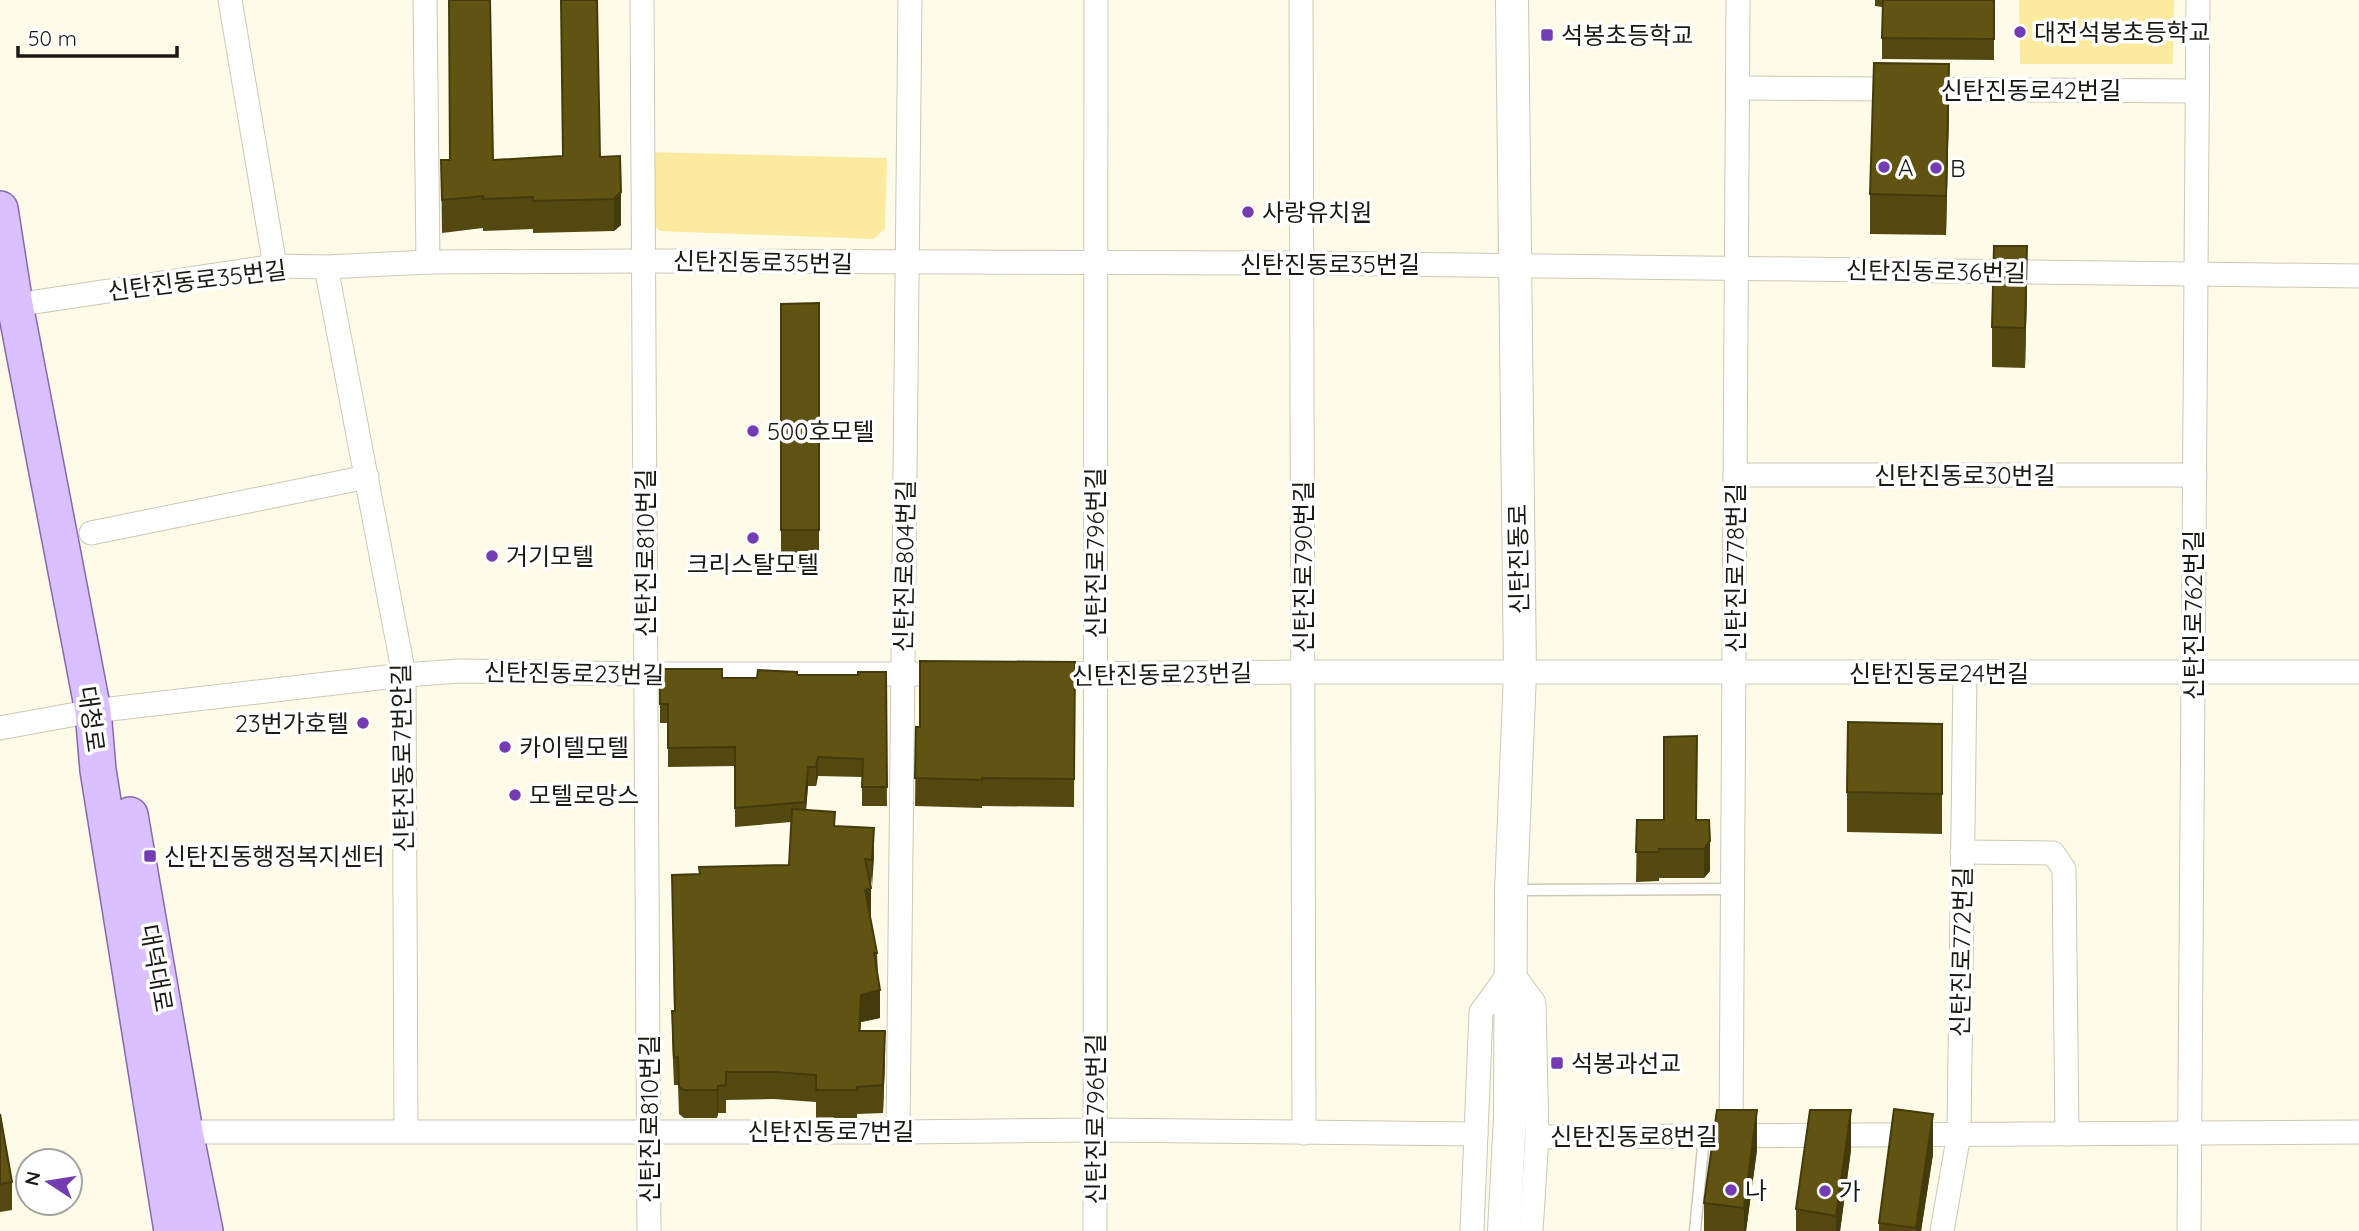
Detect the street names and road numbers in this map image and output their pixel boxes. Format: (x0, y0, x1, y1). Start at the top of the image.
street label: 신탄진동로42번길 (1941, 75, 2121, 105)
street label: 신탄진동로35번길 (673, 245, 853, 279)
street label: 신탄진동로35번길 (1240, 249, 1420, 279)
street label: 신탄진동로35번길 (106, 254, 288, 306)
street label: 신탄진동로36번길 (1846, 254, 2026, 288)
street label: 신탄진동로30번길 (1874, 460, 2056, 490)
street label: 신탄진로796번길 (1080, 467, 1110, 639)
street label: 신탄진로810번길 (630, 469, 660, 637)
street label: 신탄진로804번길 (887, 480, 921, 652)
street label: 신탄진로790번길 (1288, 481, 1318, 653)
street label: 신탄진로778번길 (1720, 483, 1750, 653)
street label: 신탄진동로 (1502, 504, 1534, 614)
street label: 신탄진로762번길 (2178, 530, 2208, 700)
street label: 신탄진동로23번길 (484, 656, 664, 690)
street label: 신탄진동로23번길 (1072, 657, 1252, 691)
street label: 신탄진동로24번길 (1849, 658, 2029, 688)
street label: 신탄진동로7번안길 (385, 663, 419, 853)
street label: 대청로 (73, 684, 111, 754)
street label: 신탄진로772번길 (1945, 867, 1977, 1037)
street label: 대덕대로 (135, 922, 179, 1014)
street label: 신탄진로796번길 (1080, 1033, 1110, 1205)
street label: 신탄진로810번길 (634, 1035, 664, 1203)
street label: 신탄진동로7번길 (748, 1116, 914, 1146)
street label: 신탄진동로8번길 (1550, 1121, 1718, 1151)

